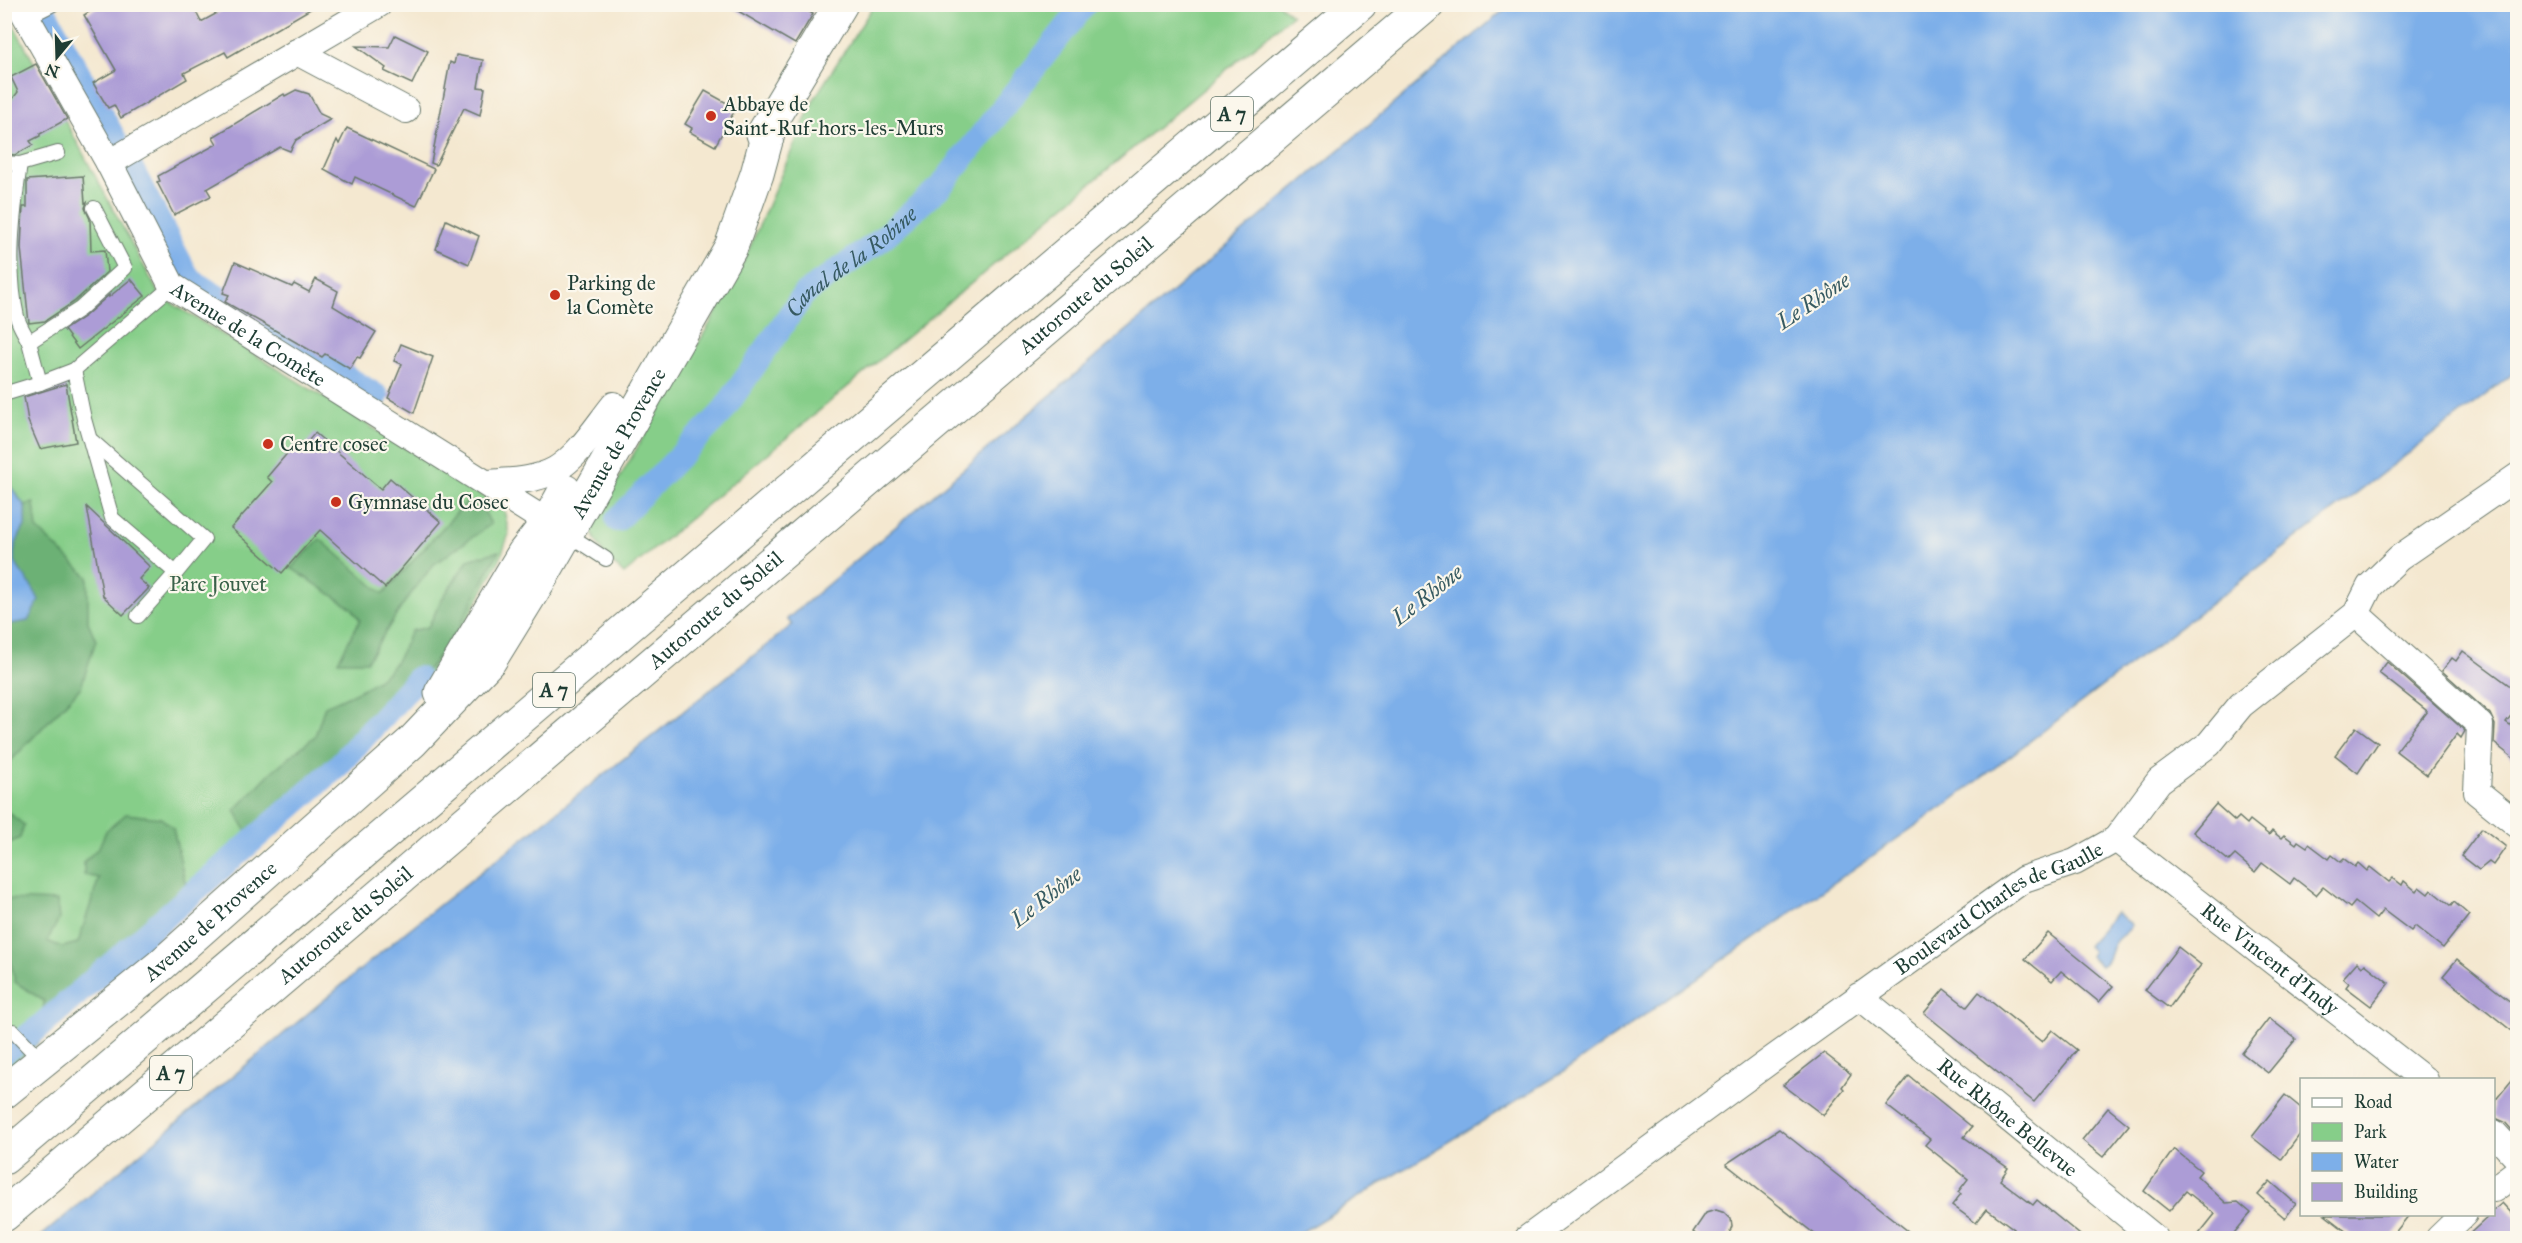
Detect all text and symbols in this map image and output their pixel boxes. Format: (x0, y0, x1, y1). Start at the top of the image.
north arrow (27, 27, 87, 87)
text: N (42, 59, 62, 82)
place label: Abbaye de Saint-Ruf-hors-les-Murs (722, 91, 944, 141)
road number: A 7 (1211, 97, 1253, 131)
marker: Abbaye de Saint-Ruf-hors-les-Murs (704, 109, 718, 123)
water label: Canal de la Robine (779, 200, 923, 322)
street label: Autoroute du Soleil (1012, 230, 1159, 360)
water label: Le Rhône (1770, 266, 1856, 336)
place label: Parking de la Comète (567, 270, 656, 320)
street label: Avenue de la Comète (165, 275, 331, 393)
marker: Parking de la Comète (548, 288, 562, 302)
street label: Avenue de Provence (564, 363, 672, 524)
place label: Centre cosec (280, 431, 388, 457)
marker: Centre cosec (261, 437, 275, 451)
place label: Gymnase du Cosec (348, 489, 509, 515)
marker: Gymnase du Cosec (329, 495, 343, 509)
street label: Autoroute du Soleil (642, 545, 788, 675)
water label: Le Rhône (1385, 558, 1469, 632)
park label: Parc Jouvet (169, 571, 267, 597)
road number: A 7 (533, 673, 575, 707)
street label: Boulevard Charles de Gaulle (1889, 836, 2108, 981)
street label: Avenue de Provence (138, 855, 283, 988)
street label: Autoroute du Soleil (272, 860, 418, 990)
water label: Le Rhône (1004, 860, 1088, 934)
street label: Rue Vincent d'Indy (2195, 897, 2345, 1022)
street label: Rue Rhône Bellevue (1932, 1053, 2083, 1183)
road number: A 7 (150, 1056, 192, 1090)
legend (2300, 1078, 2495, 1216)
text: Road (2354, 1091, 2392, 1113)
text: Park (2354, 1121, 2387, 1143)
text: Water (2354, 1151, 2399, 1173)
text: Building (2354, 1181, 2418, 1204)

